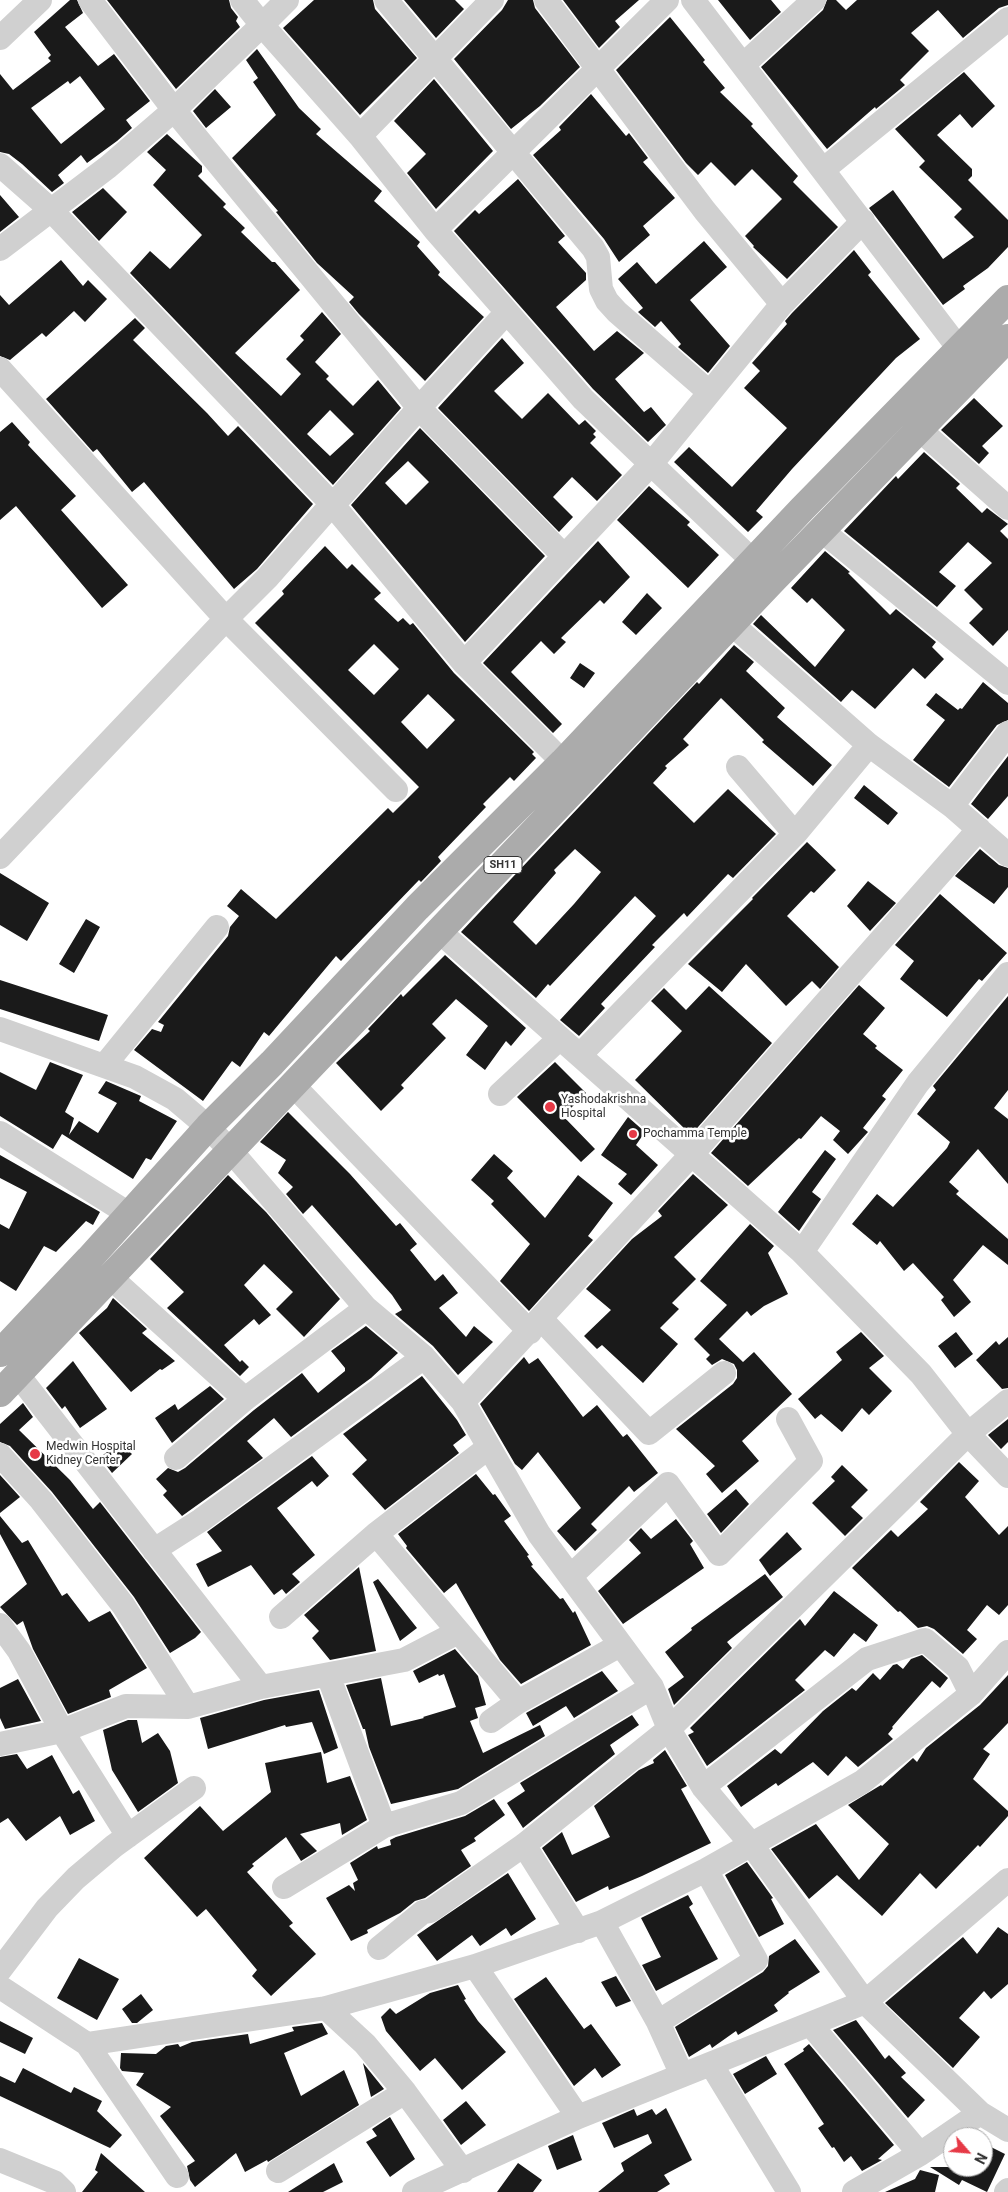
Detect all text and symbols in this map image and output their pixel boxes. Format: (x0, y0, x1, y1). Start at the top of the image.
road number: SH11 (484, 856, 522, 874)
place label: Yashodakrishna Hospital (561, 1093, 646, 1121)
marker: Yashodakrishna Hospital (543, 1100, 557, 1114)
place label: Pochamma Temple (643, 1127, 747, 1141)
marker: Pochamma Temple (627, 1128, 639, 1140)
place label: Medwin Hospital Kidney Center (46, 1440, 136, 1468)
marker: Medwin Hospital Kidney Center (28, 1447, 42, 1461)
north arrow (943, 2127, 993, 2177)
text: N (971, 2150, 990, 2166)

